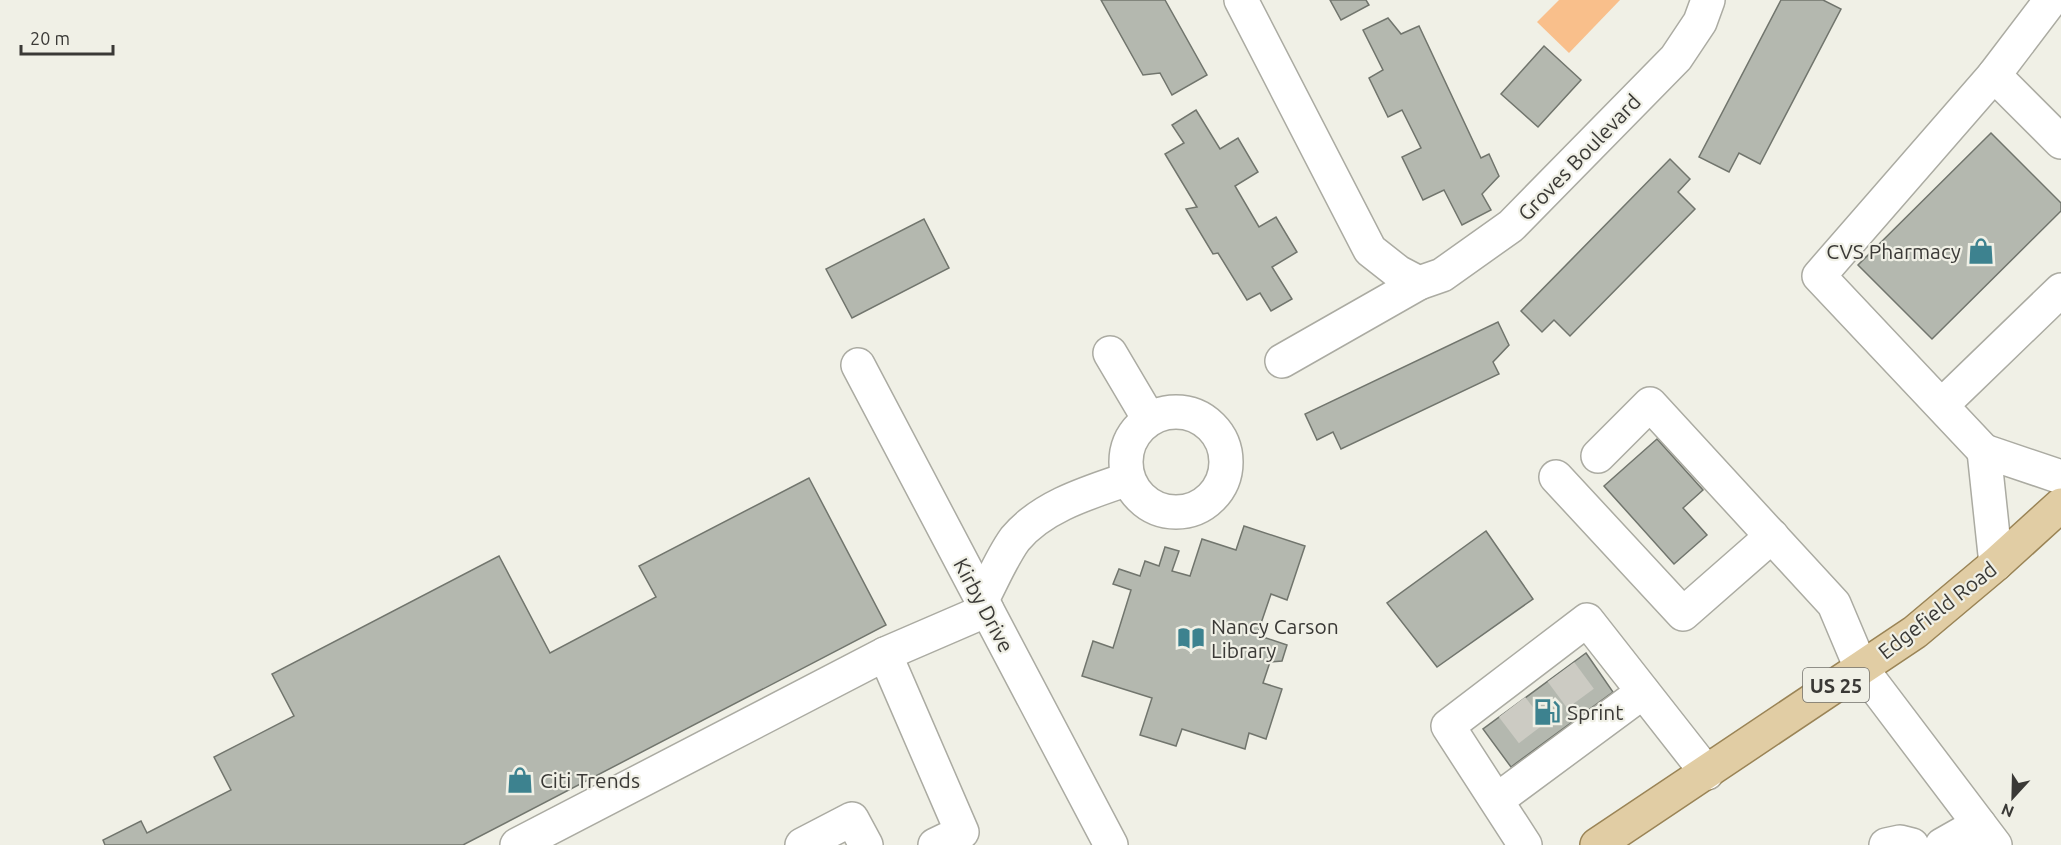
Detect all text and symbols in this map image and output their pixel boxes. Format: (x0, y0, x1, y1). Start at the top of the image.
scale bar (21, 18, 112, 56)
text: 20 m (30, 28, 70, 48)
street label: Groves Boulevard (1513, 89, 1645, 225)
shop icon: CVS Pharmacy (1966, 236, 1996, 266)
place label: CVS Pharmacy (1826, 239, 1961, 263)
street label: Kirby Drive (949, 554, 1019, 656)
street label: Edgefield Road (1873, 556, 2001, 664)
place label: Nancy Carson Library (1211, 614, 1339, 662)
library icon: Nancy Carson Library (1176, 623, 1206, 653)
road number: US 25 (1803, 668, 1869, 702)
fuel station icon: Sprint (1532, 697, 1562, 727)
place label: Sprint (1567, 700, 1624, 724)
shop icon: Citi Trends (505, 765, 535, 795)
north arrow (1983, 767, 2043, 827)
place label: Citi Trends (540, 768, 640, 792)
text: N (1998, 800, 2016, 821)

